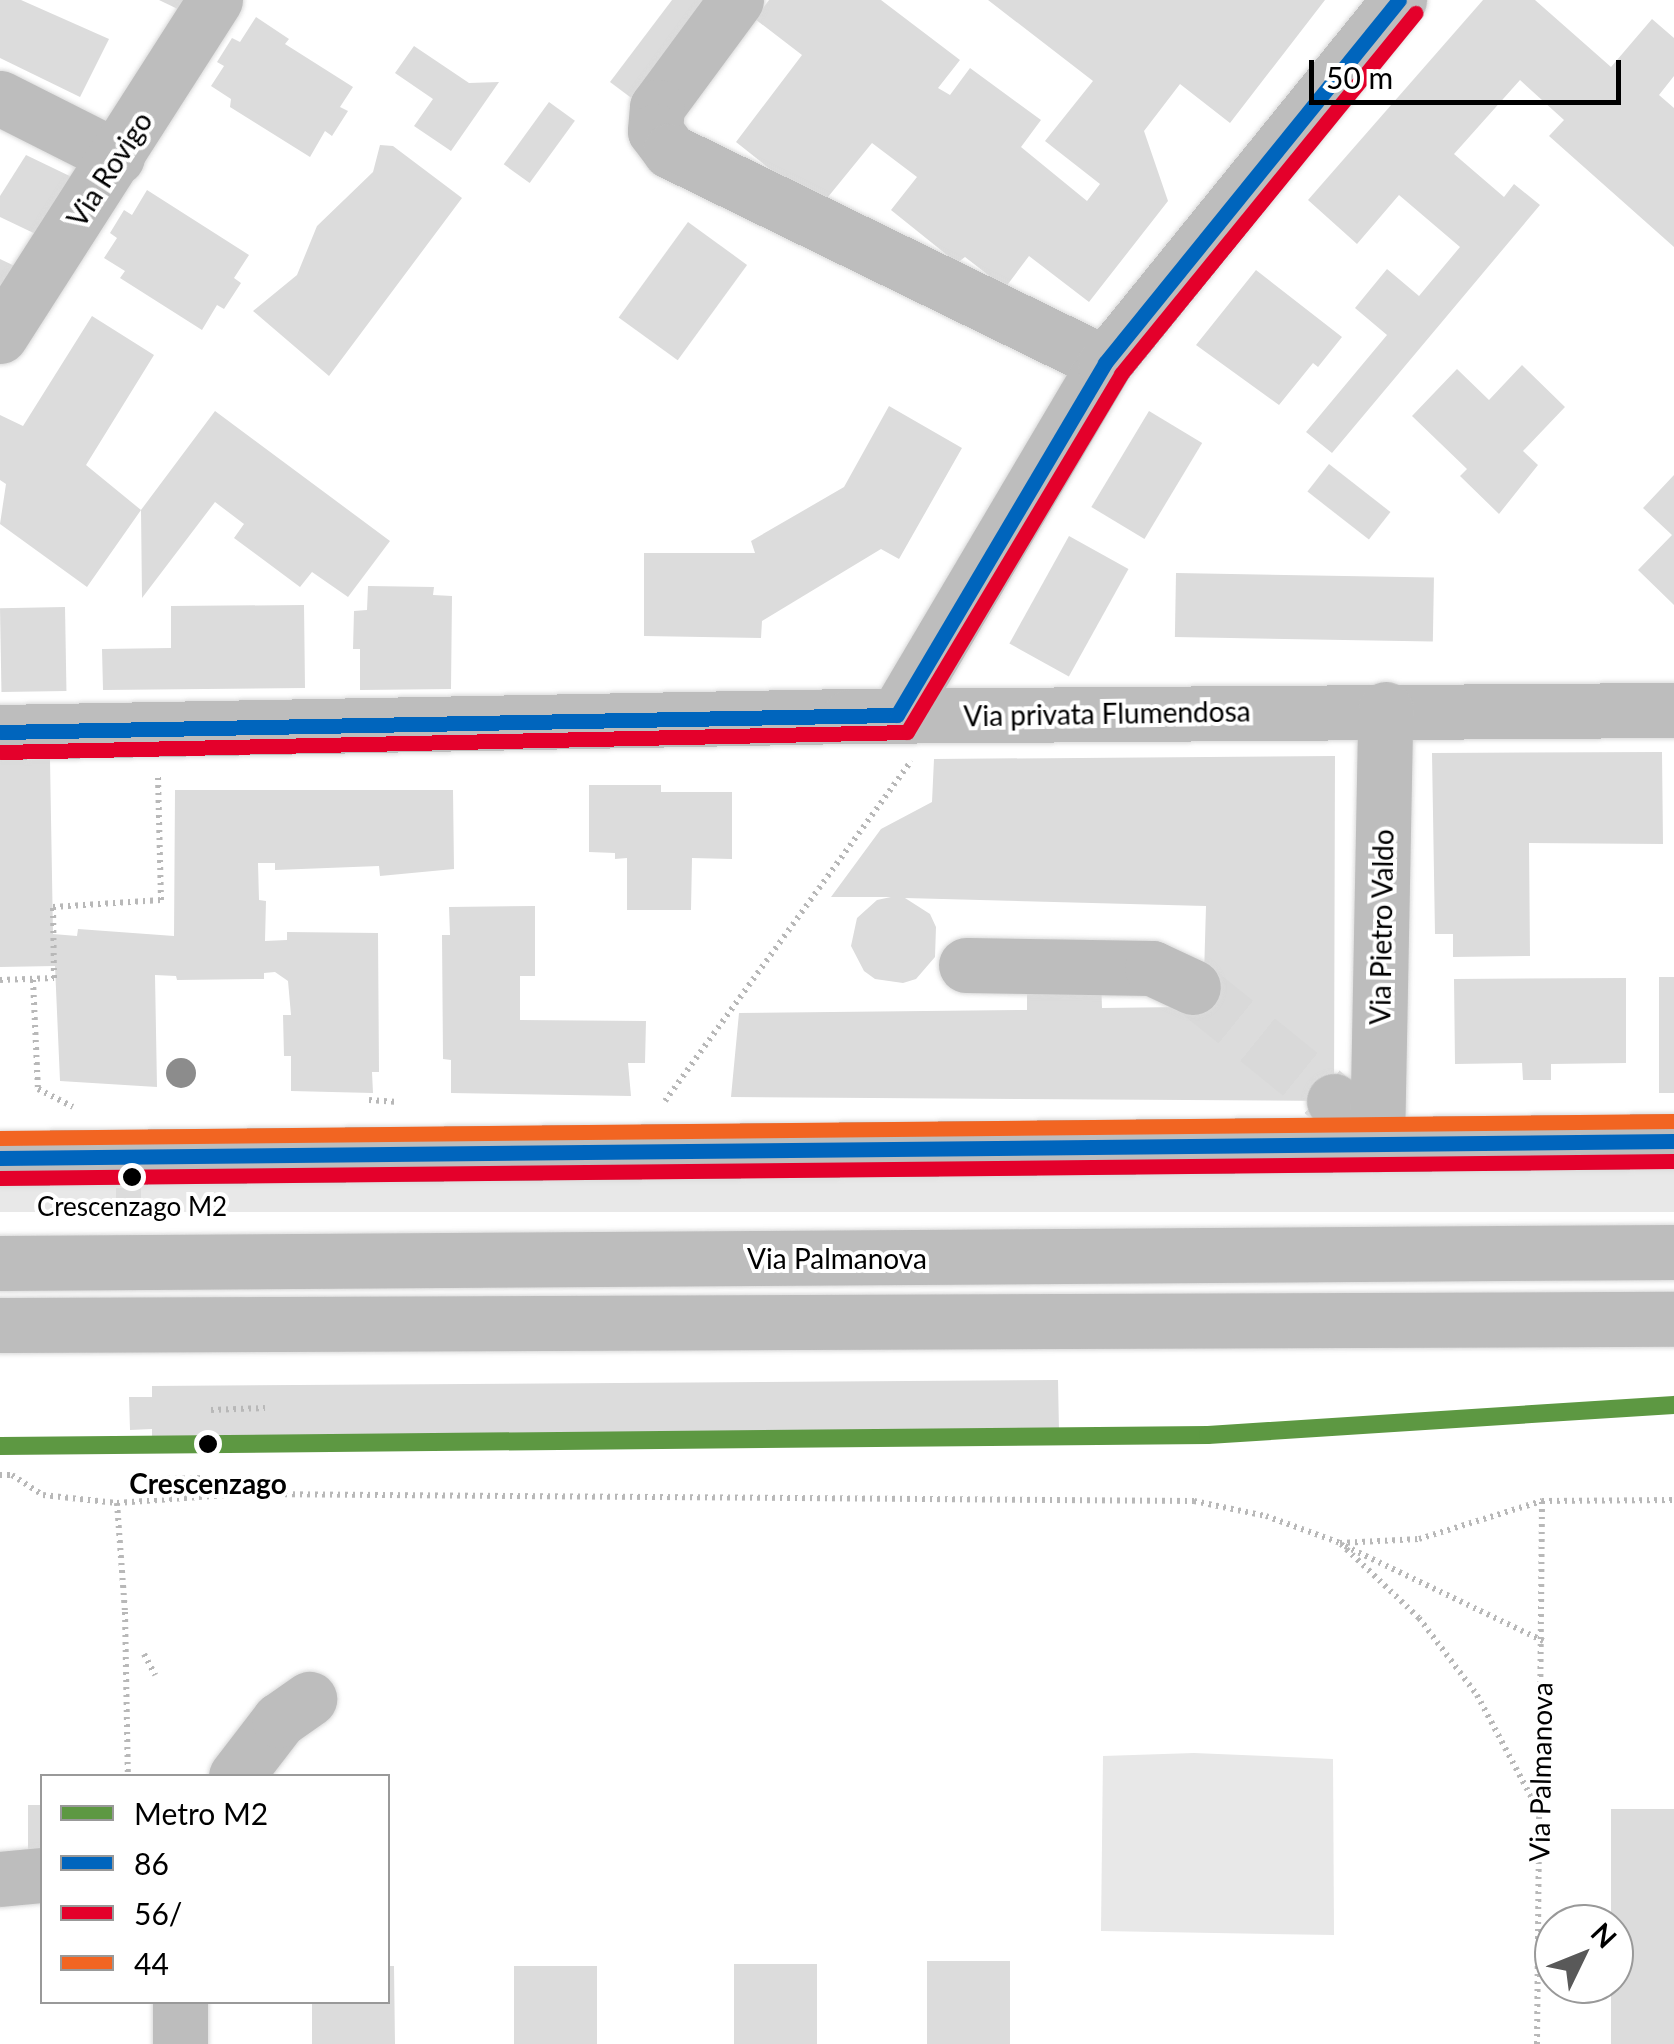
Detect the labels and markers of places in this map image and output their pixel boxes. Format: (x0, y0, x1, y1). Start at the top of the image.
marker: Crescenzago M2 (122, 1167, 142, 1187)
place label: Crescenzago M2 (37, 1191, 227, 1223)
marker: Crescenzago (191, 1427, 225, 1461)
place label: Crescenzago (129, 1466, 287, 1500)

